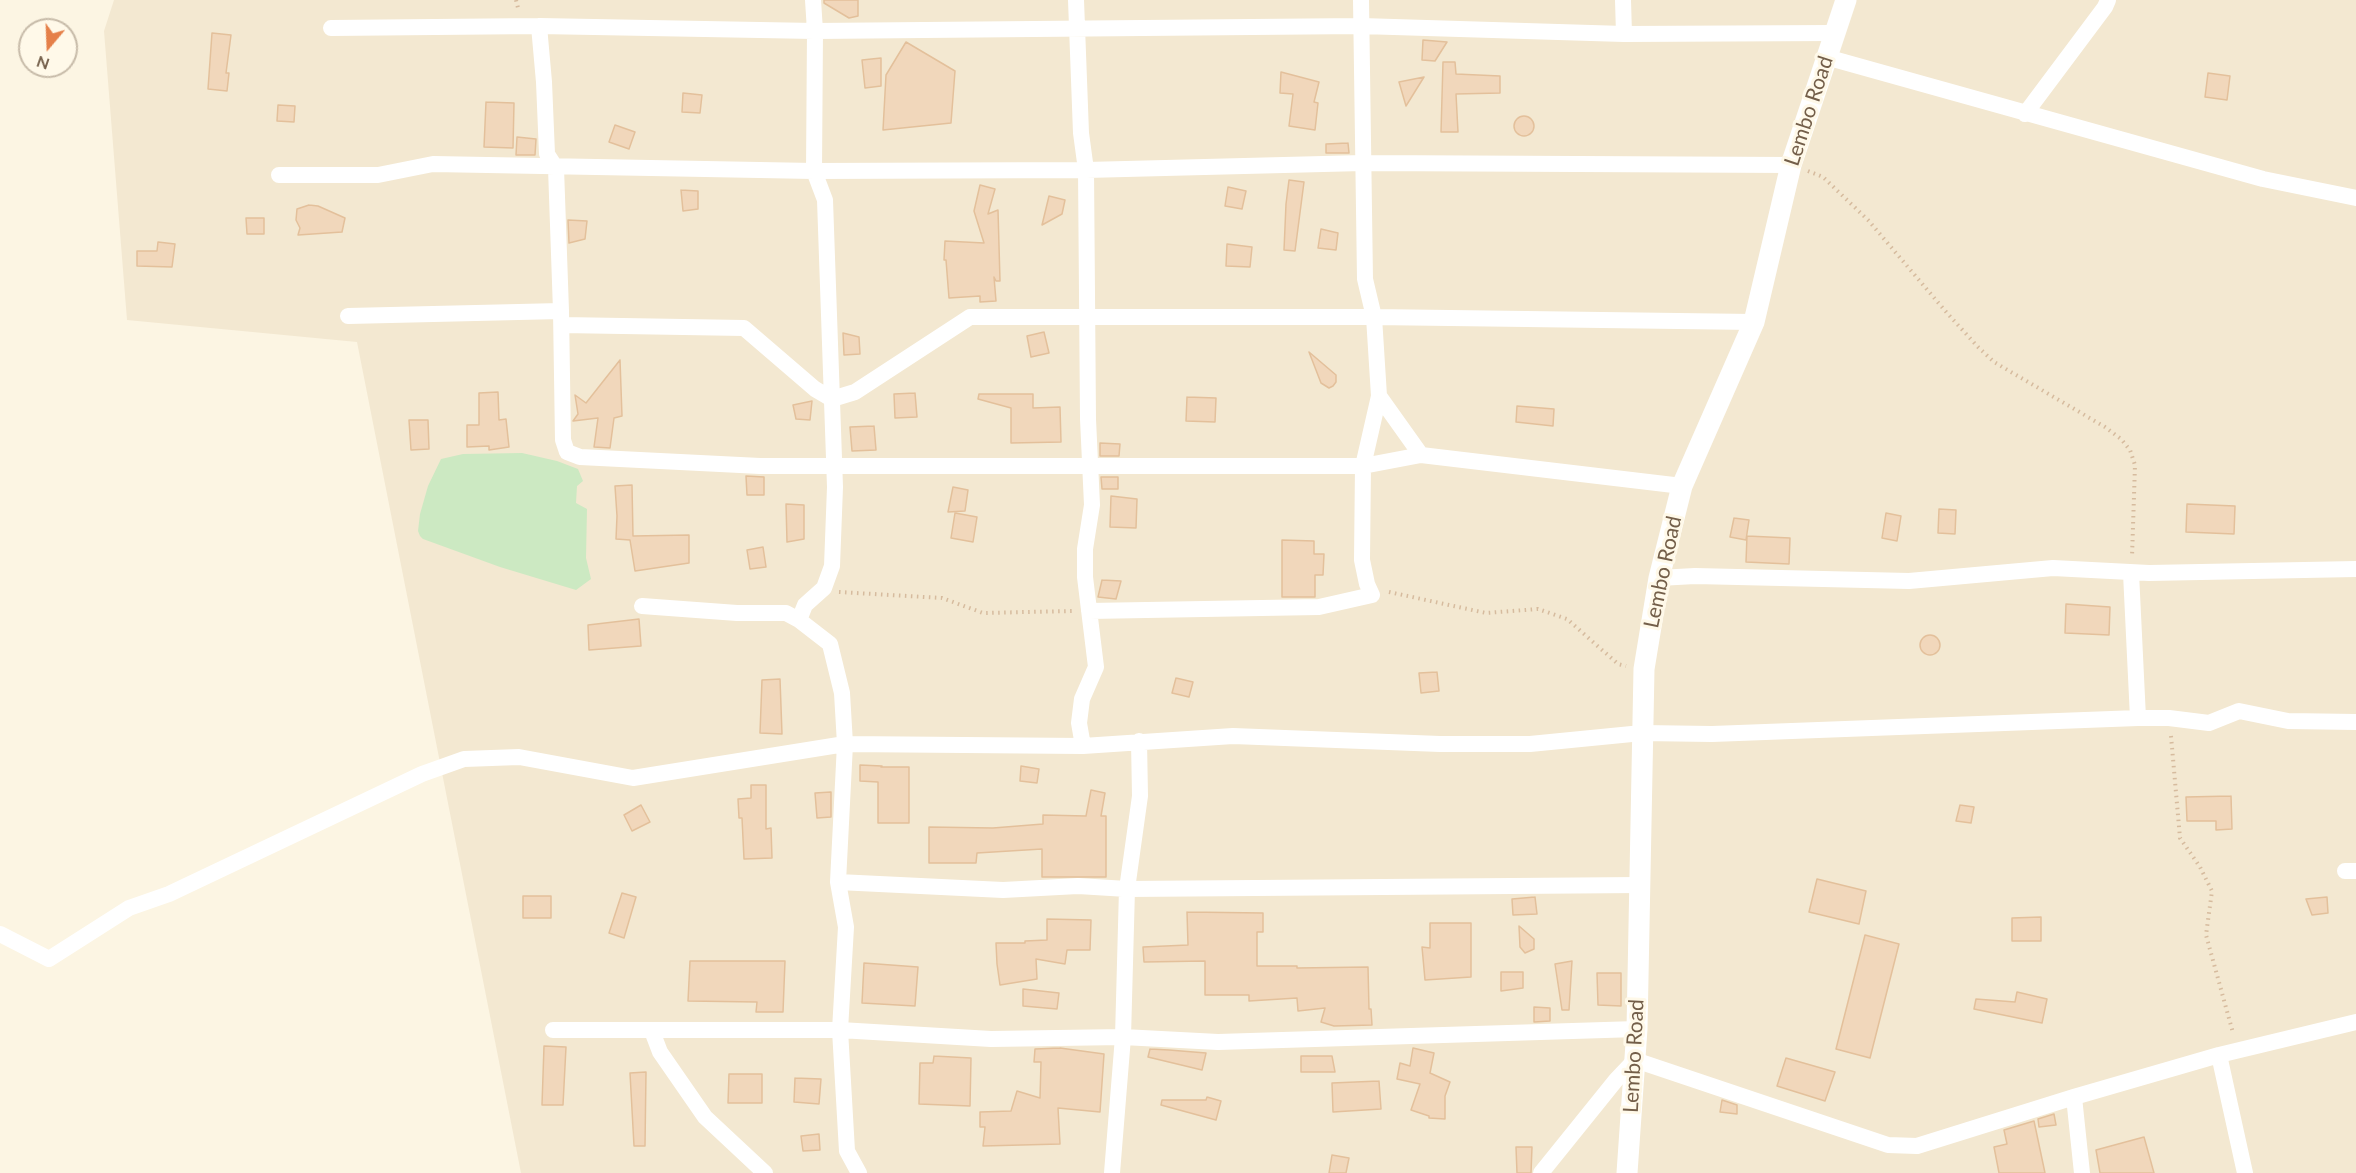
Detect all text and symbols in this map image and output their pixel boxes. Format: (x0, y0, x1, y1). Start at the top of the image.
north arrow (18, 18, 78, 78)
text: N (34, 53, 52, 75)
street label: Lembo Road (1779, 53, 1839, 169)
street label: Lembo Road (1639, 514, 1687, 630)
street label: Lembo Road (1618, 998, 1650, 1114)

